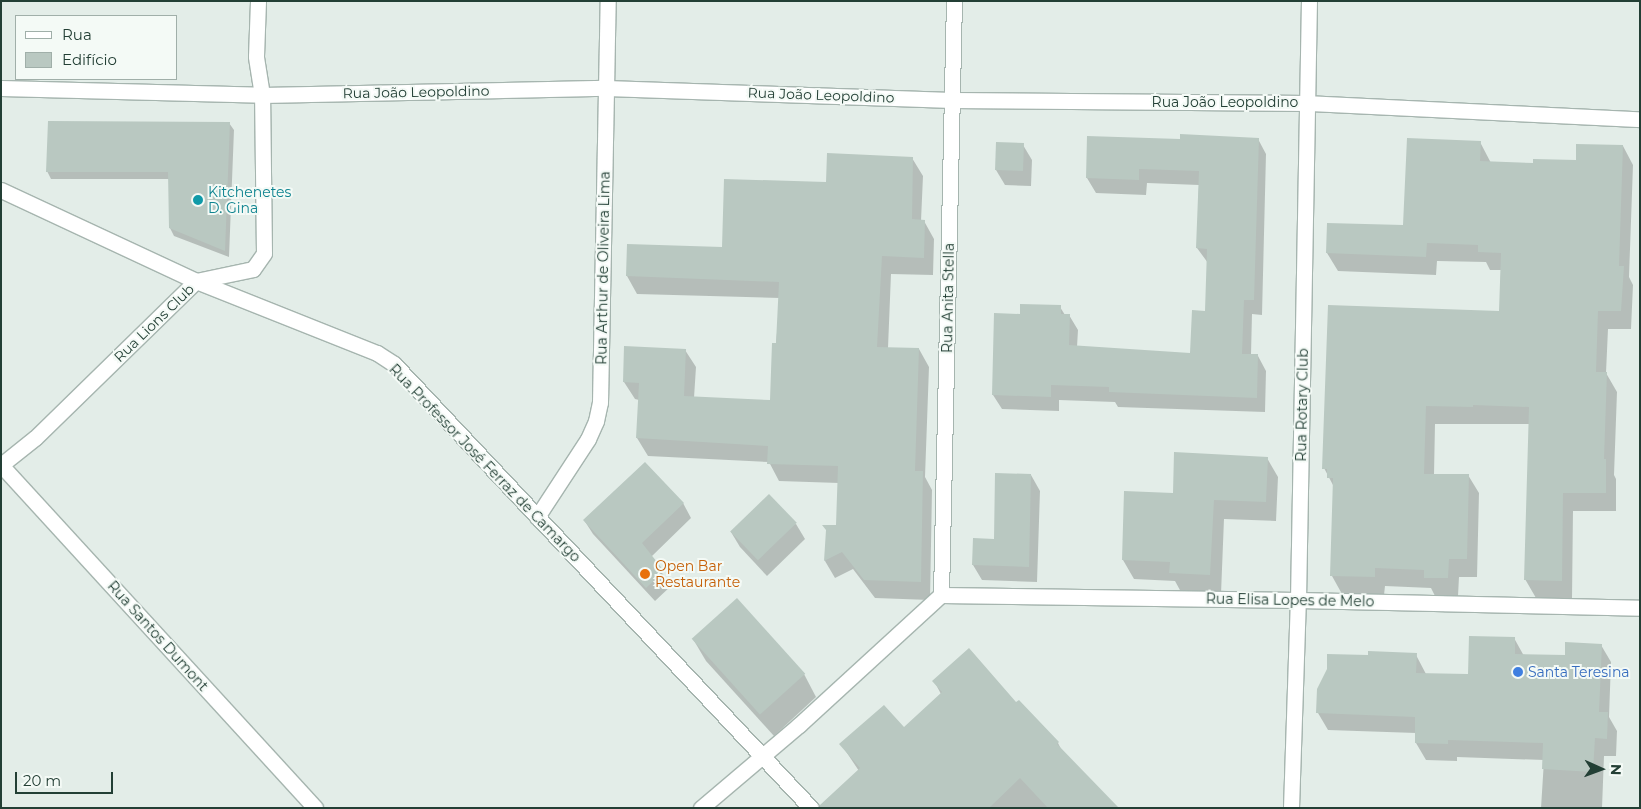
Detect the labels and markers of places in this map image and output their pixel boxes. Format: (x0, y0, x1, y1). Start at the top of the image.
place label: Kitchenetes D. Gina (208, 184, 291, 216)
marker: Kitchenetes D. Gina (192, 194, 204, 206)
place label: Open Bar Restaurante (655, 558, 740, 590)
marker: Open Bar Restaurante (639, 568, 651, 580)
place label: Santa Teresina (1528, 664, 1630, 680)
marker: Santa Teresina (1512, 666, 1524, 678)

